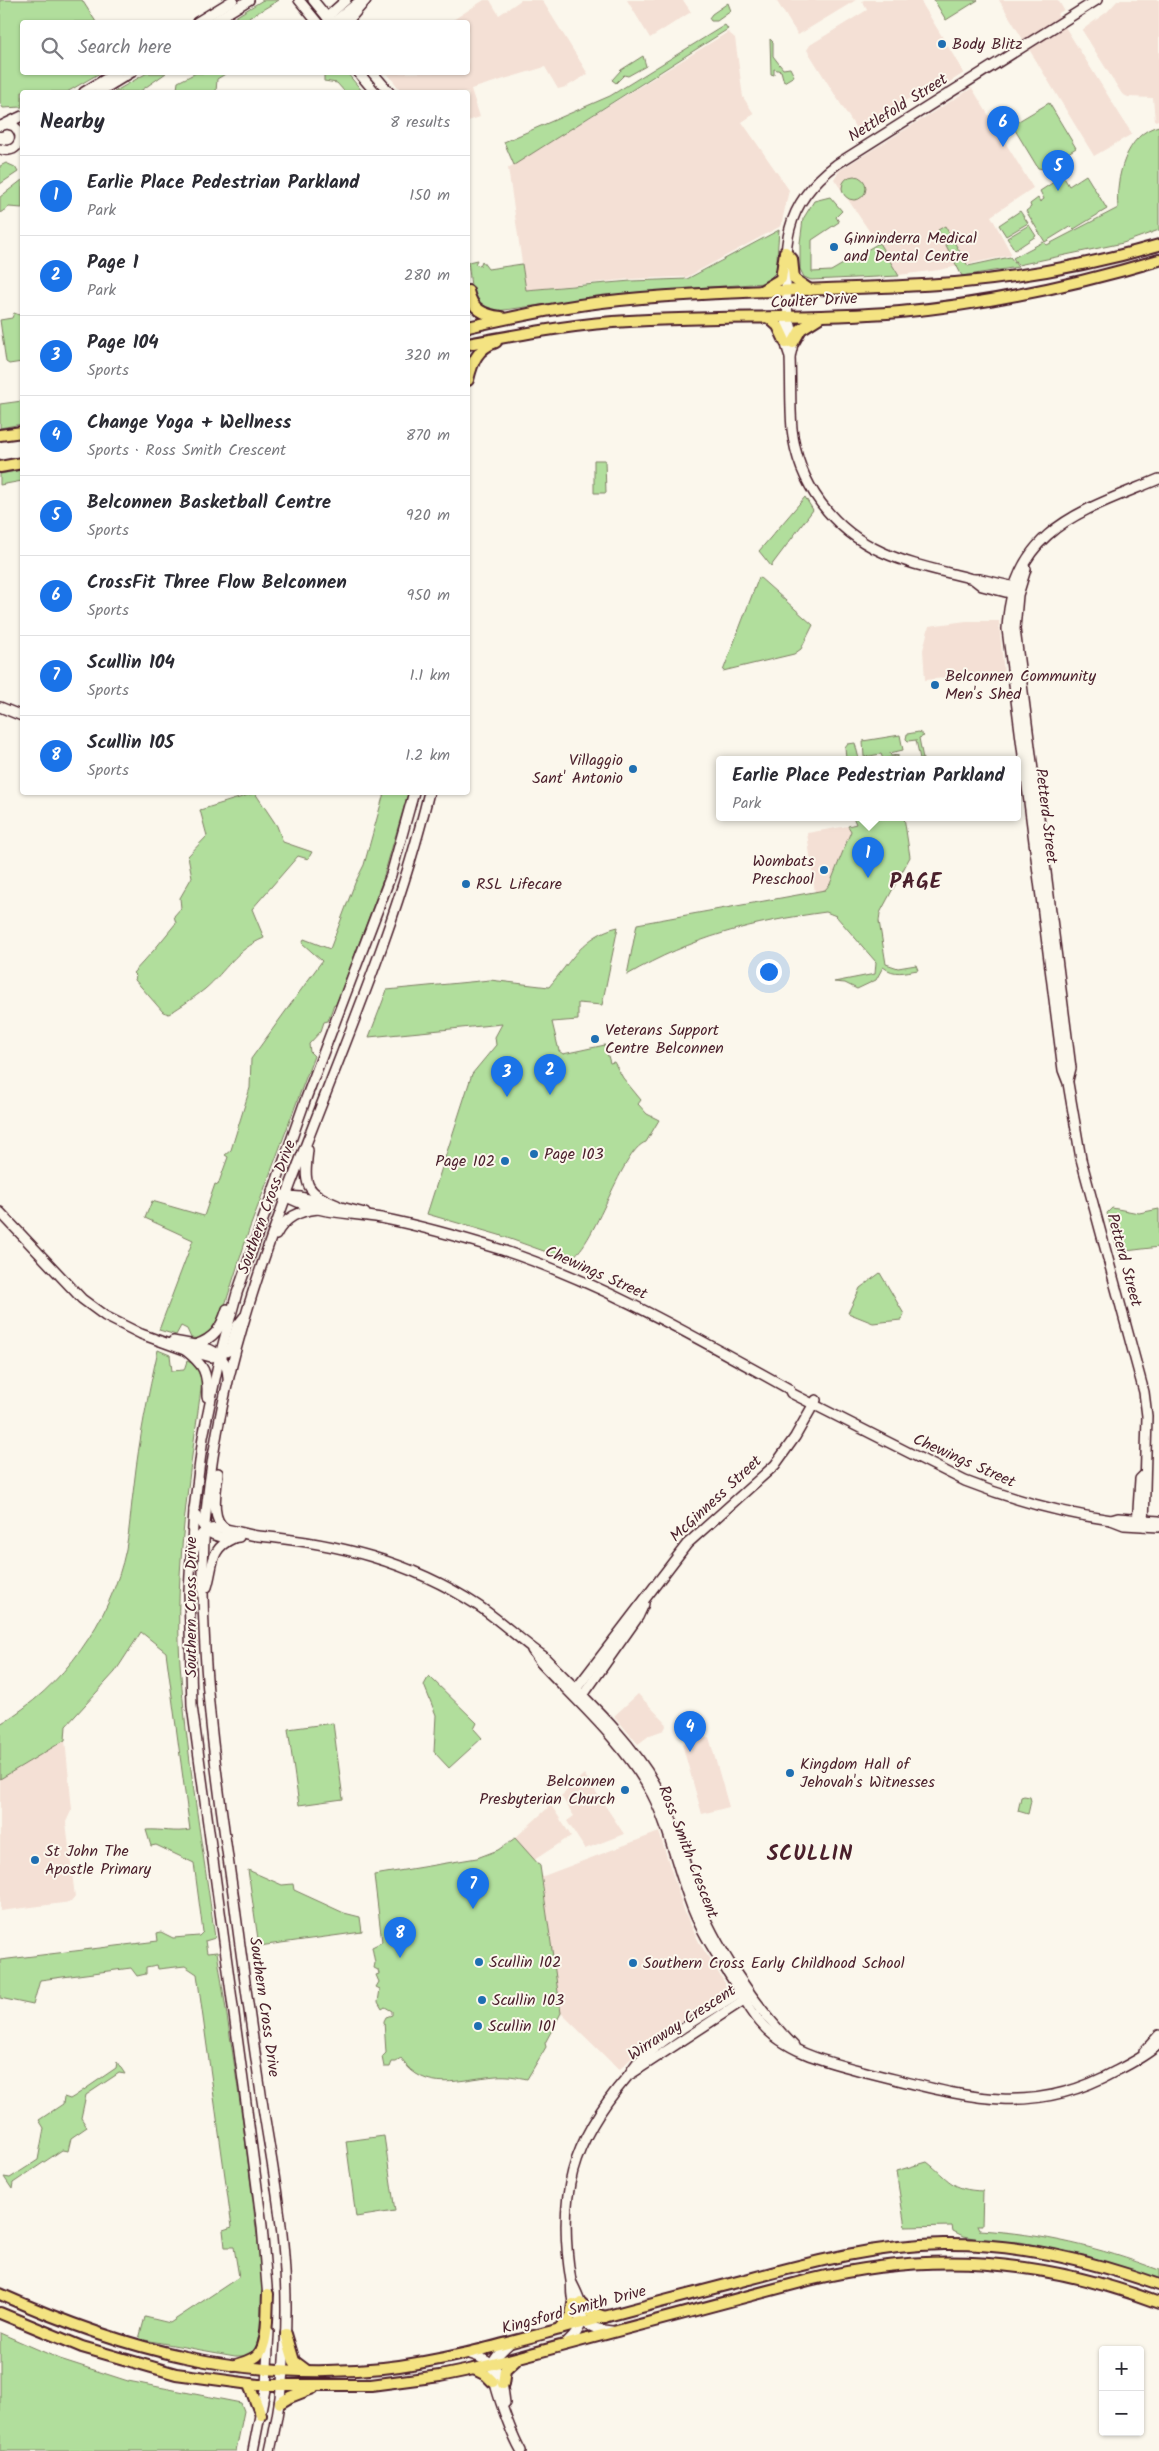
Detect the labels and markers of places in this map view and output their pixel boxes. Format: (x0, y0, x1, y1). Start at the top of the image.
place label: Body Blitz (952, 32, 1023, 57)
marker: Body Blitz (936, 38, 948, 50)
pin: 6 (987, 106, 1019, 147)
pin: 5 (1042, 150, 1074, 191)
place label: Ginninderra Medical and Dental Centre (844, 226, 977, 269)
marker: Ginninderra Medical and Dental Centre (828, 241, 840, 253)
place label: Belconnen Community Men's Shed (945, 664, 1096, 707)
marker: Belconnen Community Men's Shed (929, 679, 941, 691)
place label: Villaggio Sant' Antonio (532, 748, 623, 791)
marker: Villaggio Sant' Antonio (627, 763, 639, 775)
pin: 1 (852, 837, 884, 878)
place label: Wombats Preschool (752, 849, 814, 892)
marker: Wombats Preschool (818, 864, 830, 876)
place label: RSL Lifecare (476, 872, 562, 897)
marker: RSL Lifecare (460, 878, 472, 890)
place label: Veterans Support Centre Belconnen (605, 1018, 724, 1061)
marker: Veterans Support Centre Belconnen (589, 1033, 601, 1045)
pin: 2 (534, 1054, 566, 1095)
pin: 3 (491, 1056, 523, 1097)
place label: Page 103 (544, 1142, 604, 1167)
marker: Page 103 (528, 1148, 540, 1160)
place label: Page 102 (435, 1149, 495, 1174)
marker: Page 102 (499, 1155, 511, 1167)
pin: 4 (674, 1711, 706, 1752)
place label: Kingdom Hall of Jehovah's Witnesses (800, 1752, 935, 1795)
marker: Kingdom Hall of Jehovah's Witnesses (784, 1767, 796, 1779)
place label: Belconnen Presbyterian Church (479, 1769, 615, 1812)
marker: Belconnen Presbyterian Church (619, 1784, 631, 1796)
place label: St John The Apostle Primary (45, 1839, 151, 1882)
marker: St John The Apostle Primary (29, 1854, 41, 1866)
pin: 7 (457, 1868, 489, 1909)
pin: 8 (384, 1917, 416, 1958)
place label: Scullin 102 (489, 1950, 561, 1975)
place label: Southern Cross Early Childhood School (643, 1951, 905, 1976)
marker: Scullin 102 (473, 1956, 485, 1968)
marker: Southern Cross Early Childhood School (627, 1957, 639, 1969)
place label: Scullin 103 (492, 1988, 564, 2013)
marker: Scullin 103 (476, 1994, 488, 2006)
place label: Scullin 101 (488, 2014, 556, 2039)
marker: Scullin 101 (472, 2020, 484, 2032)

